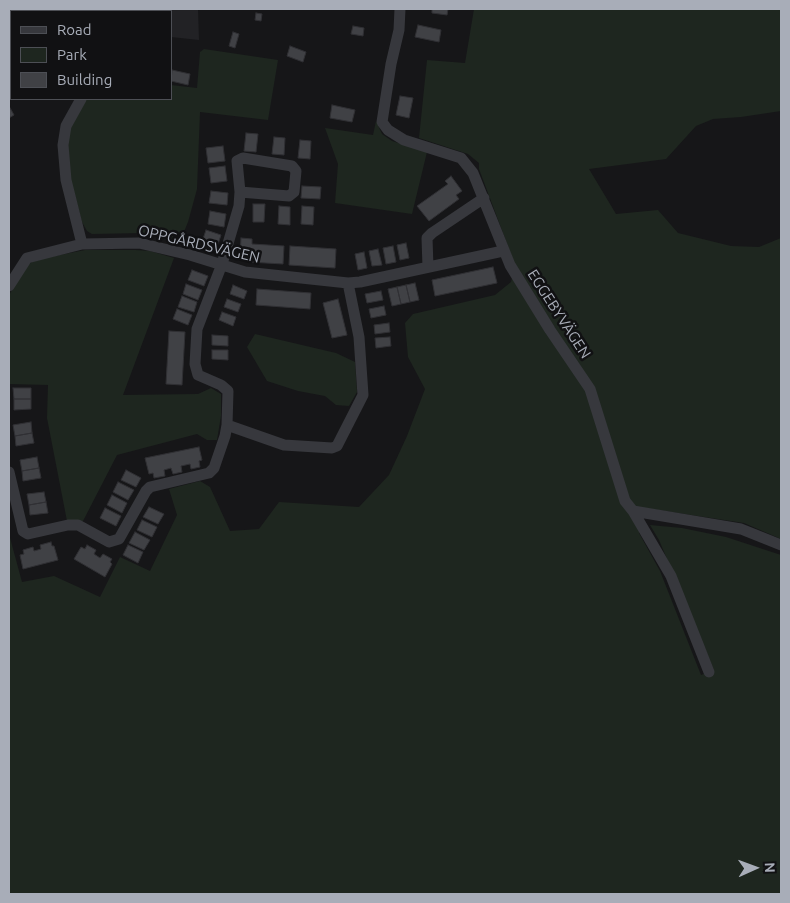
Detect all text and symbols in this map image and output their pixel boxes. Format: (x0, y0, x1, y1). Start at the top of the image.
legend (10, 10, 172, 100)
text: Road (57, 21, 92, 38)
text: Park (57, 46, 87, 63)
text: Building (57, 71, 112, 88)
street label: OPPGÅRDSVÄGEN (136, 221, 262, 267)
street label: EGGEBYVÄGEN (524, 266, 594, 362)
north arrow (730, 843, 780, 893)
text: N (762, 862, 778, 873)

